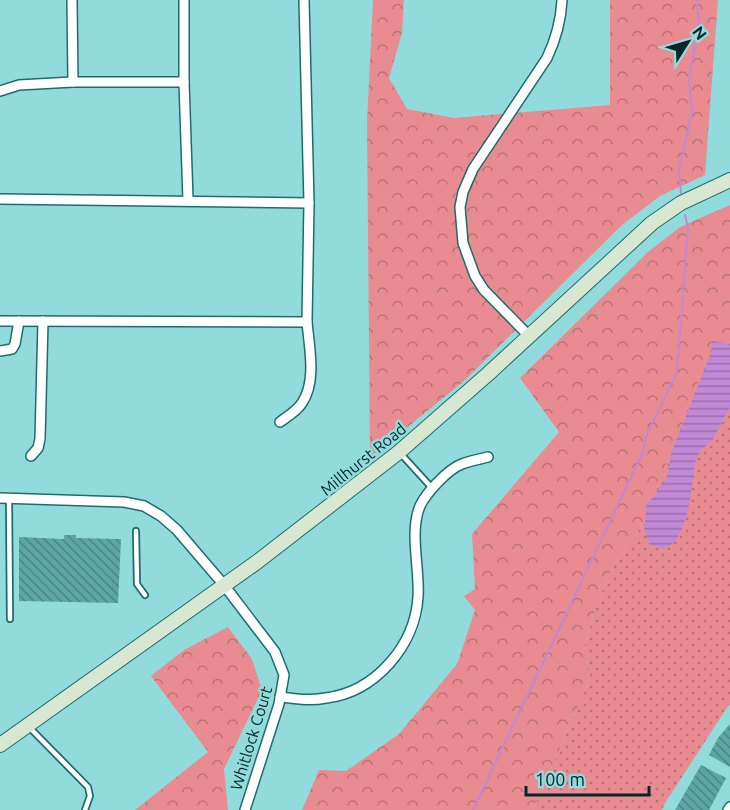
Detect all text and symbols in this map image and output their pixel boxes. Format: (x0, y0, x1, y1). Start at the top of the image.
north arrow (658, 12, 718, 72)
text: N (689, 23, 711, 43)
street label: Millhurst Road (317, 419, 409, 499)
street label: Whitlock Court (227, 683, 276, 792)
scale bar (526, 759, 649, 797)
text: 100 m (535, 769, 585, 789)

